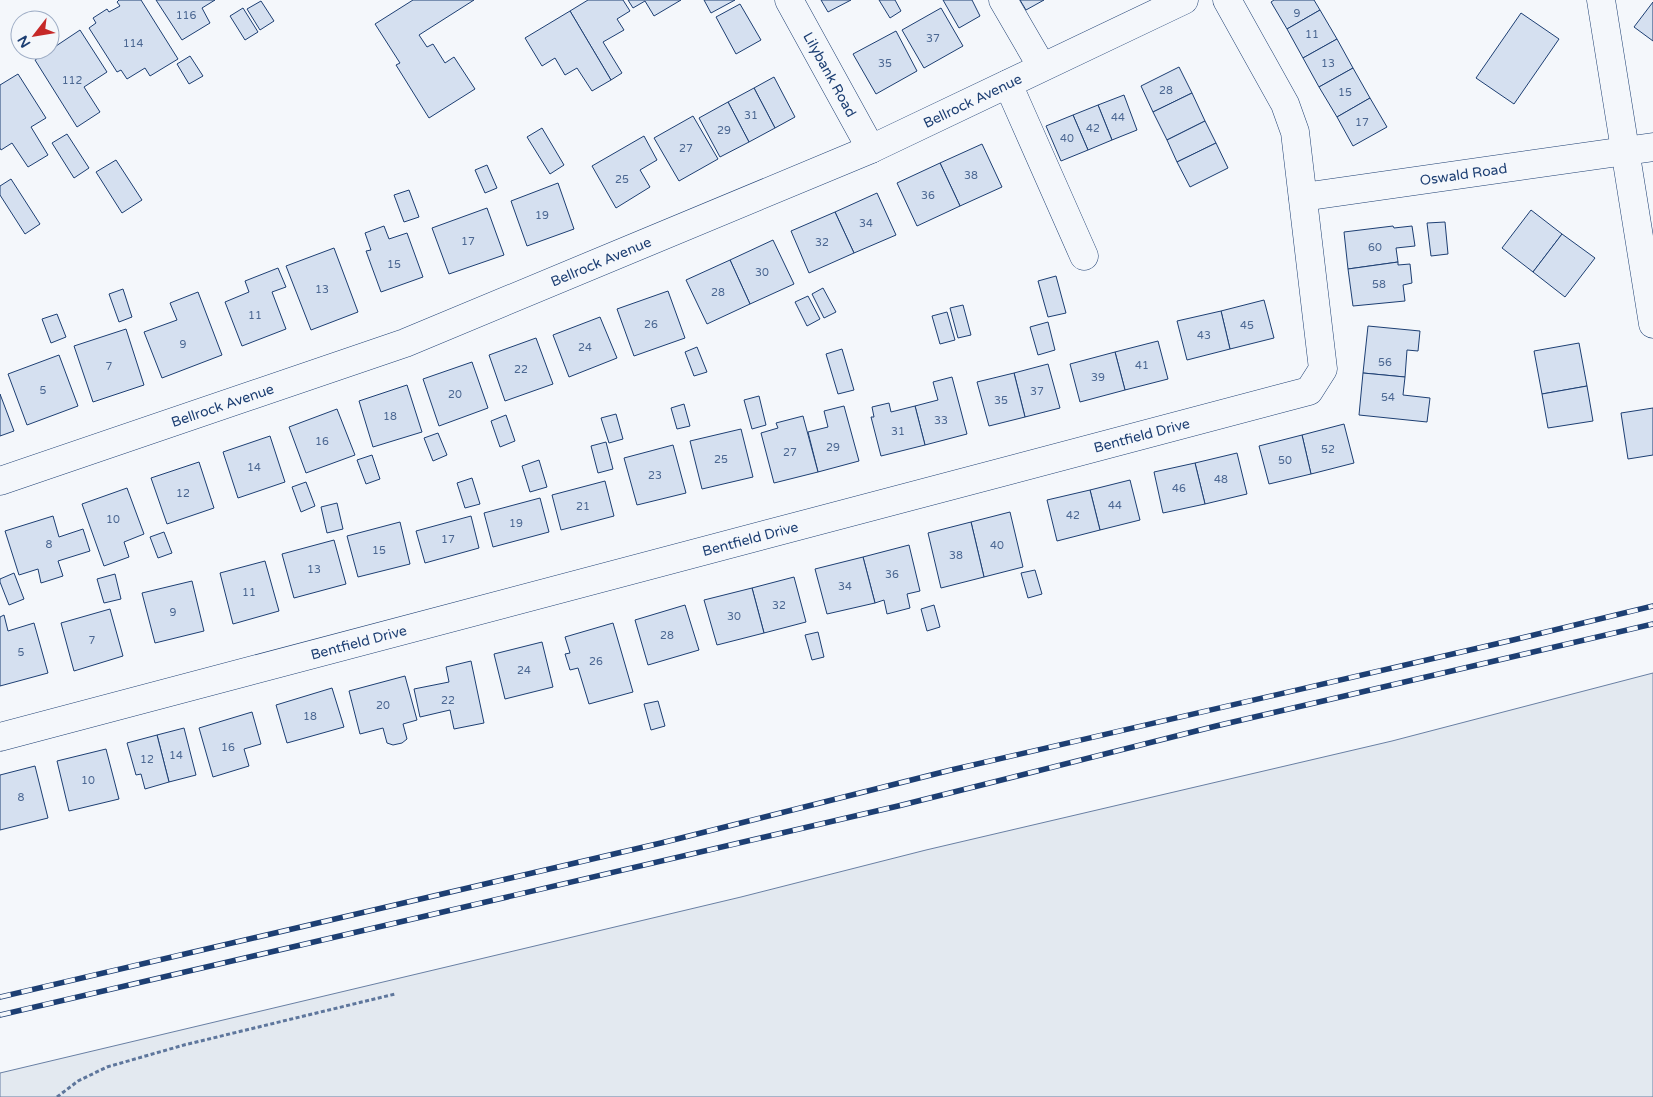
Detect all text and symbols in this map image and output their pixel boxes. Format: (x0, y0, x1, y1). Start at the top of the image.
house number: 9 (1294, 7, 1301, 20)
house number: 116 (176, 9, 196, 22)
north arrow (10, 10, 60, 60)
house number: 11 (1305, 28, 1319, 41)
street label: Lilybank Road (799, 29, 860, 120)
text: N (14, 32, 34, 51)
house number: 37 (926, 32, 940, 45)
house number: 114 (123, 37, 143, 50)
house number: 35 (878, 57, 892, 70)
house number: 13 (1321, 57, 1335, 70)
street label: Bellrock Avenue (921, 70, 1025, 132)
house number: 112 (62, 74, 82, 87)
house number: 28 (1159, 84, 1173, 97)
house number: 15 (1338, 86, 1352, 99)
house number: 31 (744, 109, 758, 122)
house number: 44 (1111, 111, 1125, 124)
house number: 17 (1355, 116, 1369, 129)
house number: 42 (1086, 122, 1100, 135)
house number: 29 (717, 124, 731, 137)
house number: 40 (1060, 132, 1074, 145)
house number: 27 (679, 142, 693, 155)
street label: Oswald Road (1419, 160, 1508, 189)
house number: 38 (964, 169, 978, 182)
house number: 25 (615, 173, 629, 186)
house number: 36 (921, 189, 935, 202)
house number: 19 (535, 209, 549, 222)
house number: 34 (859, 217, 873, 230)
street label: Bellrock Avenue (548, 233, 654, 290)
house number: 17 (461, 235, 475, 248)
house number: 32 (815, 236, 829, 249)
house number: 60 (1368, 241, 1382, 254)
house number: 15 (387, 258, 401, 271)
house number: 30 (755, 266, 769, 279)
house number: 58 (1372, 278, 1386, 291)
house number: 13 (315, 283, 329, 296)
house number: 28 (711, 286, 725, 299)
house number: 11 (248, 309, 262, 322)
house number: 26 (644, 318, 658, 331)
house number: 45 (1240, 319, 1254, 332)
house number: 43 (1197, 329, 1211, 342)
house number: 9 (180, 338, 187, 351)
house number: 24 (578, 341, 592, 354)
house number: 56 (1378, 356, 1392, 369)
house number: 41 (1135, 359, 1149, 372)
house number: 7 (106, 360, 113, 373)
house number: 22 (514, 363, 528, 376)
house number: 39 (1091, 371, 1105, 384)
street label: Bellrock Avenue (169, 380, 276, 431)
house number: 5 (40, 384, 47, 397)
house number: 37 (1030, 385, 1044, 398)
house number: 20 (448, 388, 462, 401)
house number: 54 (1381, 391, 1395, 404)
house number: 35 (994, 394, 1008, 407)
house number: 18 (383, 410, 397, 423)
house number: 33 (934, 414, 948, 427)
street label: Bentfield Drive (1092, 415, 1192, 457)
house number: 31 (891, 425, 905, 438)
house number: 16 (315, 435, 329, 448)
house number: 29 (826, 441, 840, 454)
house number: 52 (1321, 443, 1335, 456)
house number: 27 (783, 446, 797, 459)
house number: 25 (714, 453, 728, 466)
house number: 50 (1278, 454, 1292, 467)
house number: 14 (247, 461, 261, 474)
house number: 23 (648, 469, 662, 482)
house number: 48 (1214, 473, 1228, 486)
house number: 46 (1172, 482, 1186, 495)
house number: 12 (176, 487, 190, 500)
house number: 44 (1108, 499, 1122, 512)
house number: 21 (576, 500, 590, 513)
house number: 42 (1066, 509, 1080, 522)
house number: 10 (106, 513, 120, 526)
house number: 19 (509, 517, 523, 530)
street label: Bentfield Drive (700, 518, 800, 560)
house number: 17 (441, 533, 455, 546)
house number: 8 (46, 538, 53, 551)
house number: 40 (990, 539, 1004, 552)
house number: 15 (372, 544, 386, 557)
house number: 38 (949, 549, 963, 562)
house number: 13 (307, 563, 321, 576)
house number: 36 (885, 568, 899, 581)
house number: 34 (838, 580, 852, 593)
house number: 11 (242, 586, 256, 599)
house number: 32 (772, 599, 786, 612)
house number: 9 (170, 606, 177, 619)
house number: 30 (727, 610, 741, 623)
street label: Bentfield Drive (309, 622, 409, 664)
house number: 28 (660, 629, 674, 642)
house number: 7 (89, 634, 96, 647)
house number: 5 (18, 646, 25, 659)
house number: 26 (589, 655, 603, 668)
house number: 24 (517, 664, 531, 677)
house number: 22 (441, 694, 455, 707)
house number: 20 (376, 699, 390, 712)
house number: 18 (303, 710, 317, 723)
house number: 16 (221, 741, 235, 754)
house number: 14 (169, 749, 183, 762)
house number: 12 (140, 753, 154, 766)
house number: 10 (81, 774, 95, 787)
house number: 8 (18, 791, 25, 804)

